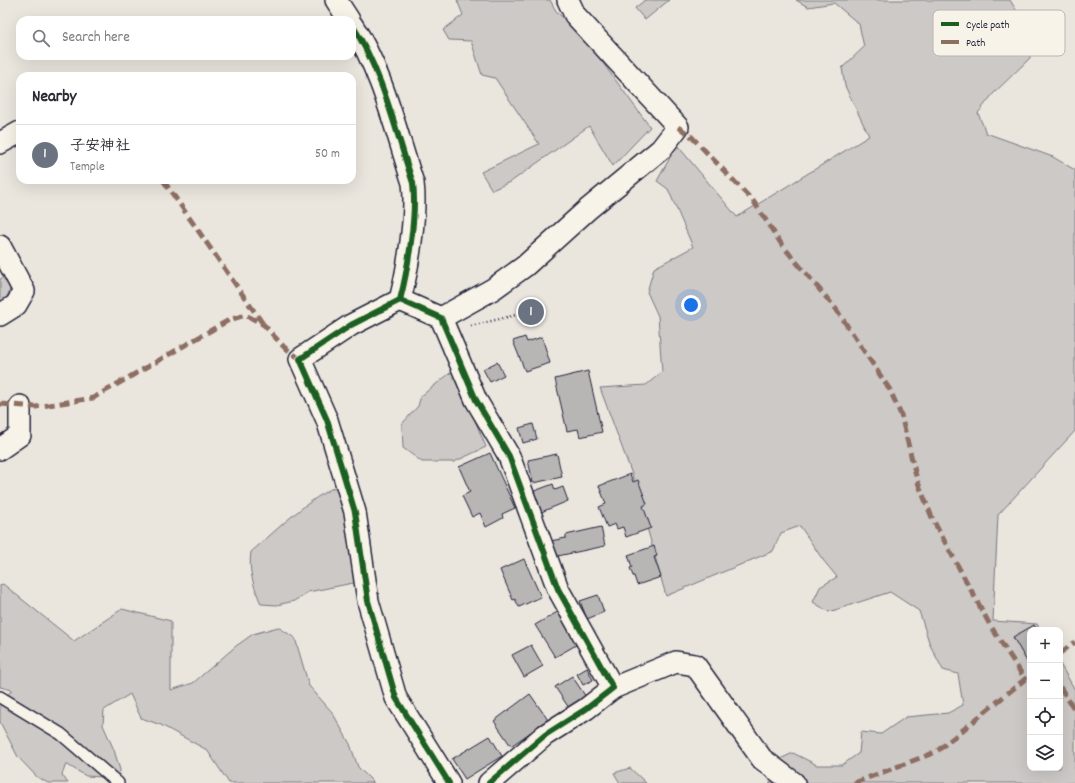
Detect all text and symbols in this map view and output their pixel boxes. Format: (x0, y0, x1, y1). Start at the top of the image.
legend (933, 10, 1065, 56)
search box (16, 16, 356, 60)
text: Cycle path (966, 18, 1010, 34)
icon: search (30, 27, 52, 49)
text: Search here (62, 27, 130, 49)
text: Path (966, 36, 985, 52)
text: Nearby (32, 86, 76, 110)
text: 子安神社 (70, 136, 130, 158)
text: 1 (44, 145, 46, 164)
text: 50 m (315, 145, 340, 164)
text: Temple (70, 158, 105, 177)
your location (681, 295, 701, 315)
pin: 1 (518, 297, 544, 327)
map controls (1027, 627, 1063, 771)
button: + (1027, 627, 1063, 663)
button: − (1027, 663, 1063, 699)
button: locate (1027, 699, 1063, 735)
button: layers (1027, 735, 1063, 771)

